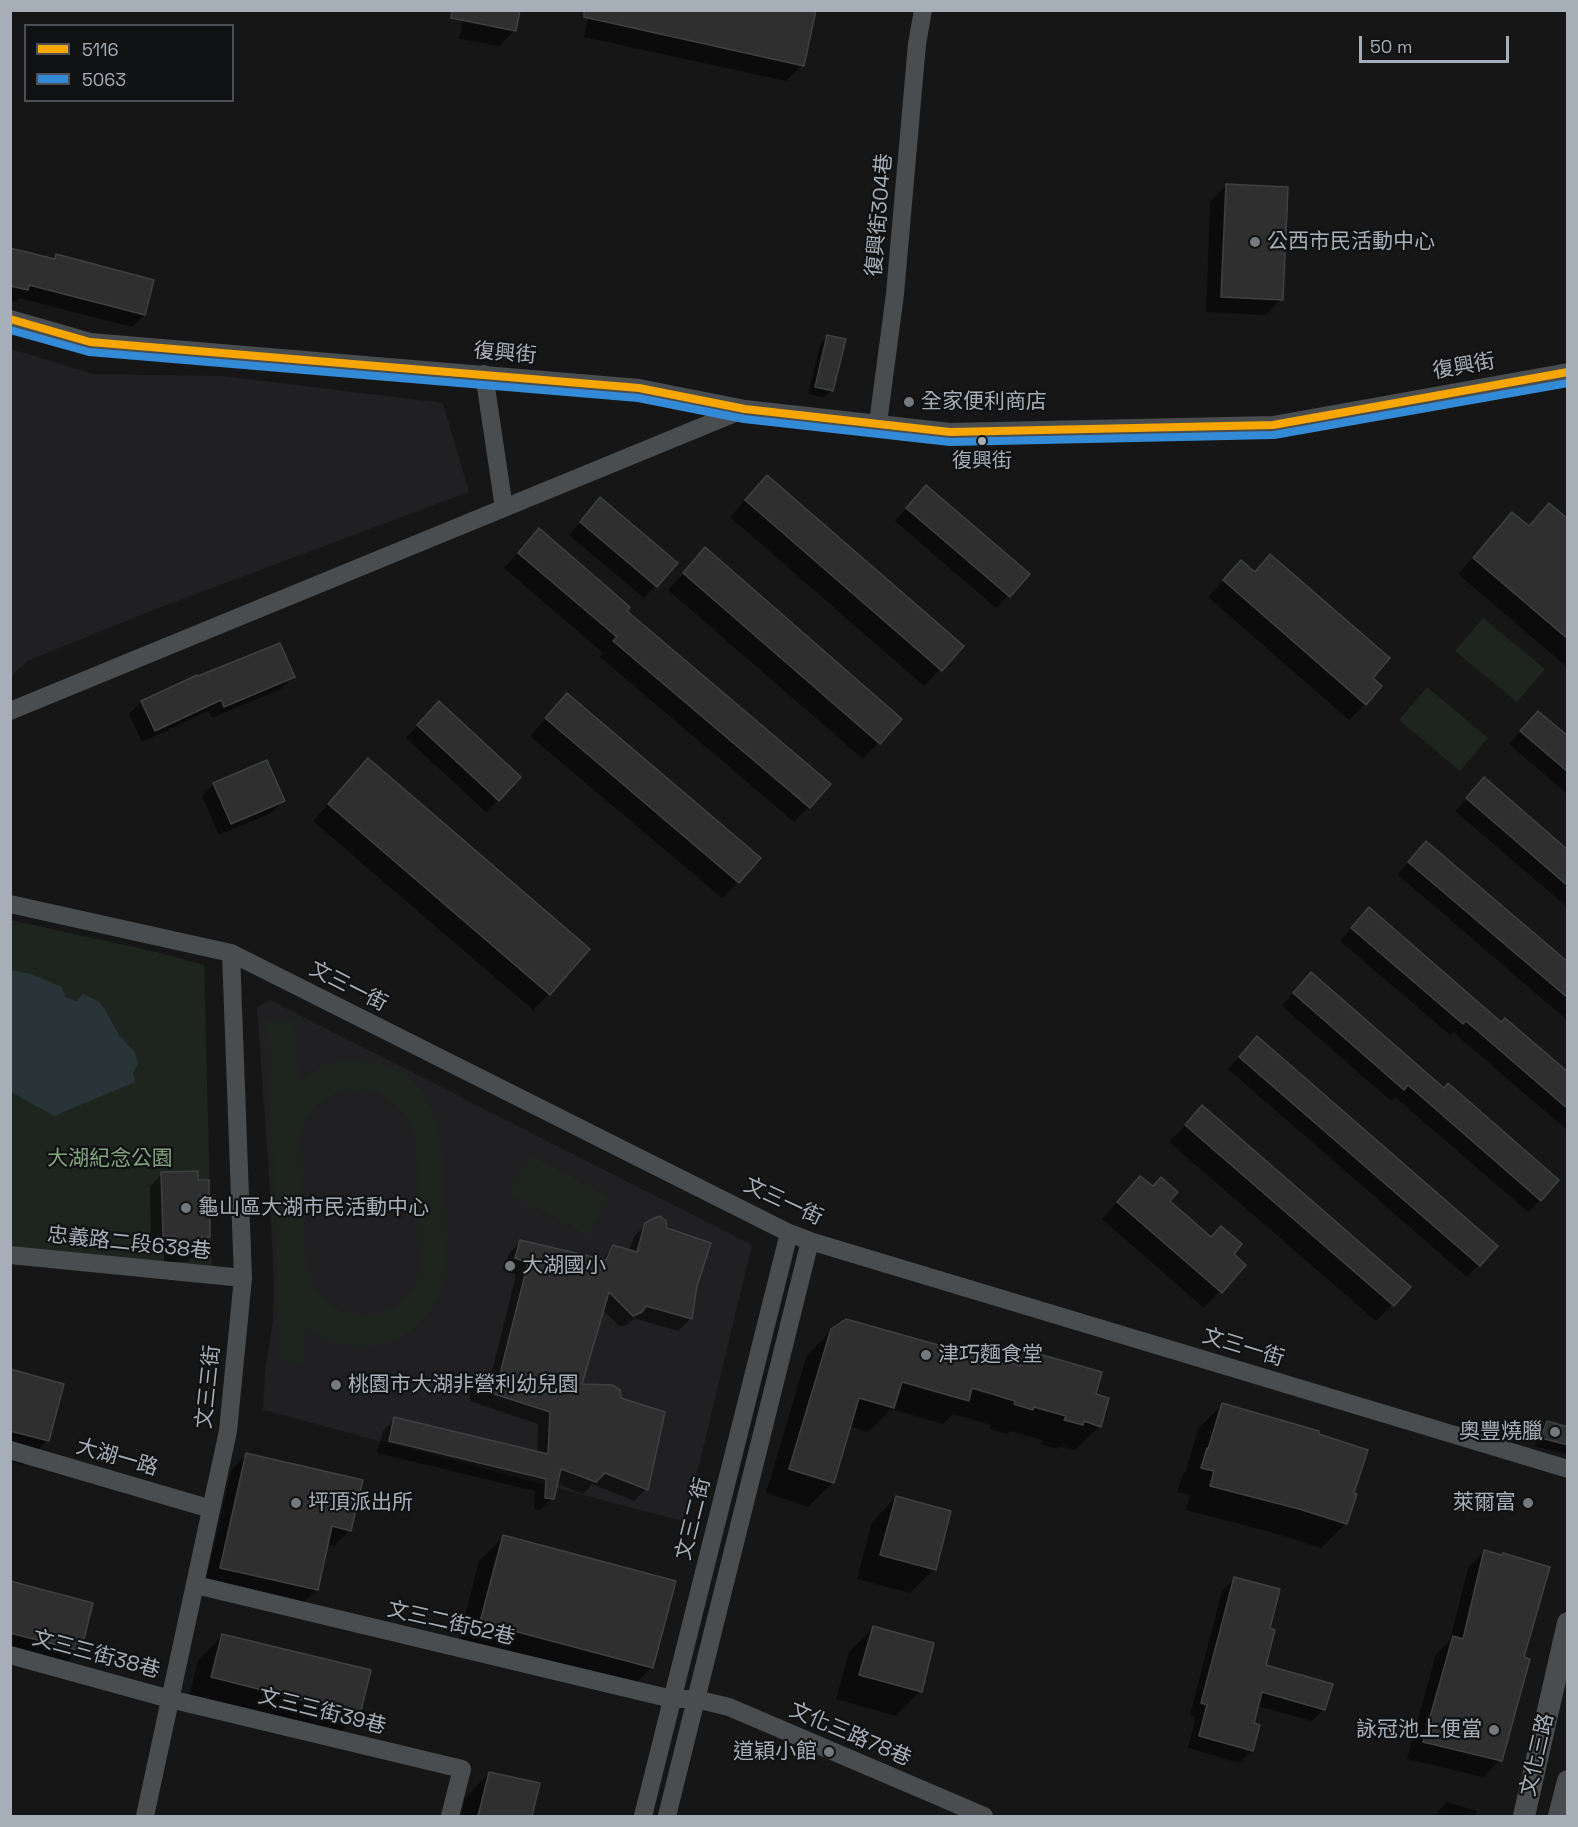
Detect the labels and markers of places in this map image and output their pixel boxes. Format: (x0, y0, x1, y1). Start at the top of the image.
place label: 公西市民活動中心 (1267, 229, 1435, 255)
marker: 公西市民活動中心 (1248, 235, 1262, 249)
place label: 全家便利商店 (921, 389, 1047, 415)
marker: 全家便利商店 (902, 395, 916, 409)
marker: 復興街 (976, 435, 988, 447)
place label: 復興街 (952, 450, 1012, 474)
place label: 龜山區大湖市民活動中心 (198, 1195, 429, 1221)
marker: 龜山區大湖市民活動中心 (179, 1201, 193, 1215)
place label: 大湖國小 (522, 1253, 606, 1279)
marker: 大湖國小 (503, 1259, 517, 1273)
place label: 津巧麵食堂 (938, 1342, 1043, 1368)
marker: 津巧麵食堂 (919, 1348, 933, 1362)
place label: 桃園市大湖非營利幼兒園 (348, 1372, 579, 1398)
marker: 桃園市大湖非營利幼兒園 (329, 1378, 343, 1392)
place label: 奧豐燒臘 (1459, 1419, 1543, 1445)
marker: 奧豐燒臘 (1548, 1425, 1562, 1439)
place label: 坪頂派出所 (308, 1490, 413, 1516)
place label: 萊爾富 (1453, 1490, 1516, 1516)
marker: 坪頂派出所 (289, 1496, 303, 1510)
marker: 萊爾富 (1521, 1496, 1535, 1510)
place label: 詠冠池上便當 (1356, 1717, 1482, 1743)
marker: 詠冠池上便當 (1487, 1723, 1501, 1737)
place label: 道穎小館 (733, 1739, 817, 1765)
marker: 道穎小館 (822, 1745, 836, 1759)

